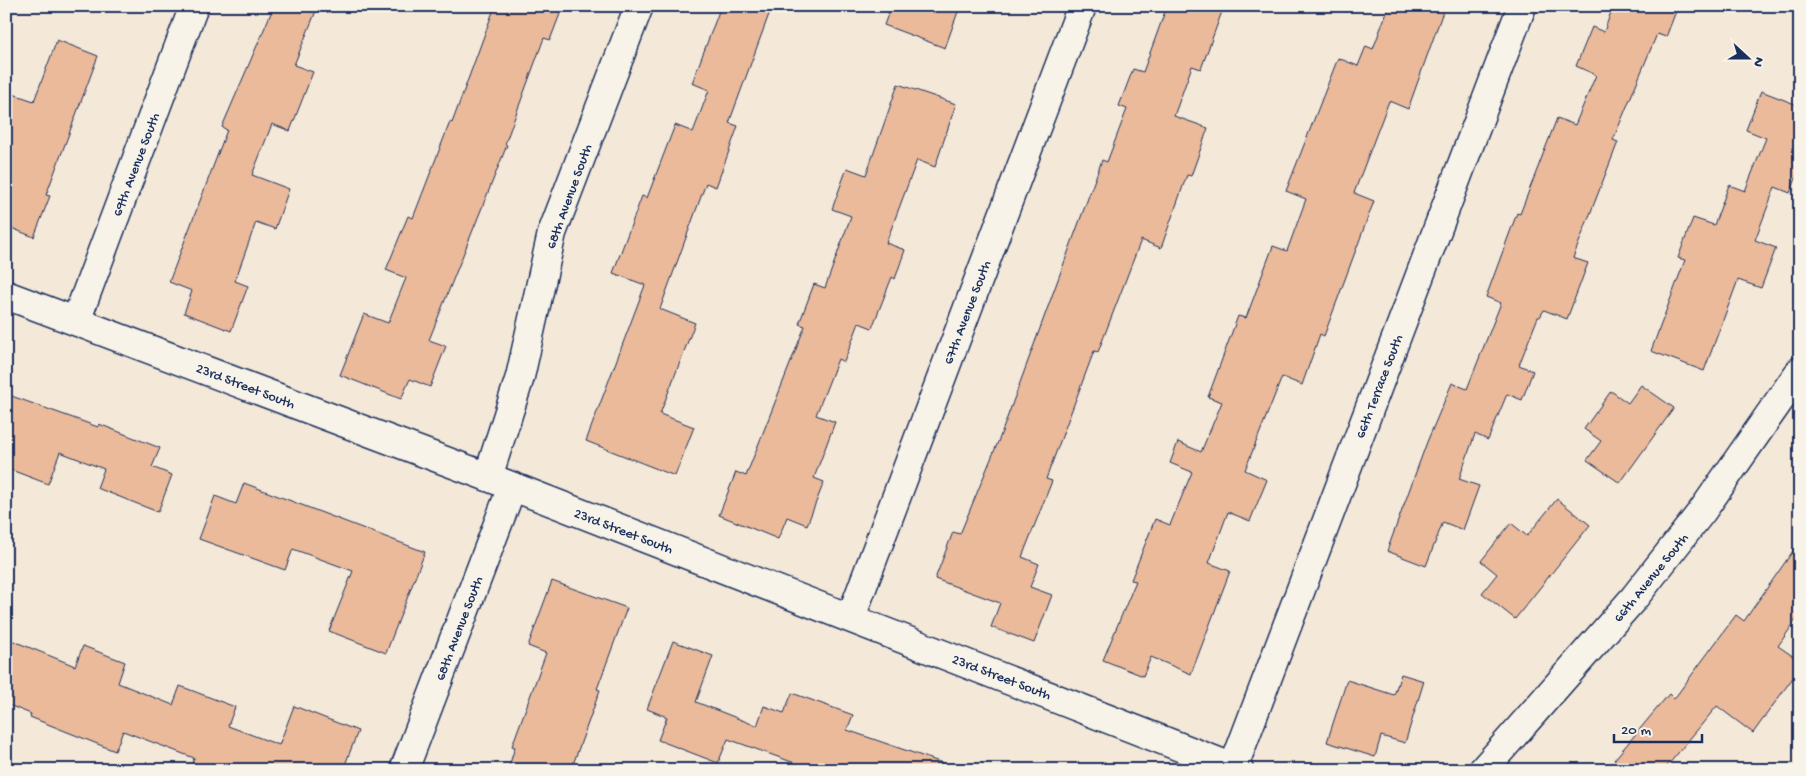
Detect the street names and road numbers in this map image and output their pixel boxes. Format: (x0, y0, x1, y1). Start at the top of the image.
street label: 69th Avenue South (110, 110, 165, 219)
street label: 68th Avenue South (543, 142, 597, 252)
street label: 67th Avenue South (941, 258, 996, 367)
street label: 66th Terrace South (1353, 332, 1408, 441)
street label: 23rd Street South (193, 361, 298, 414)
street label: 23rd Street South (571, 506, 676, 559)
street label: 66th Avenue South (1611, 530, 1693, 627)
street label: 68th Avenue South (433, 574, 488, 683)
street label: 23rd Street South (949, 652, 1054, 705)

